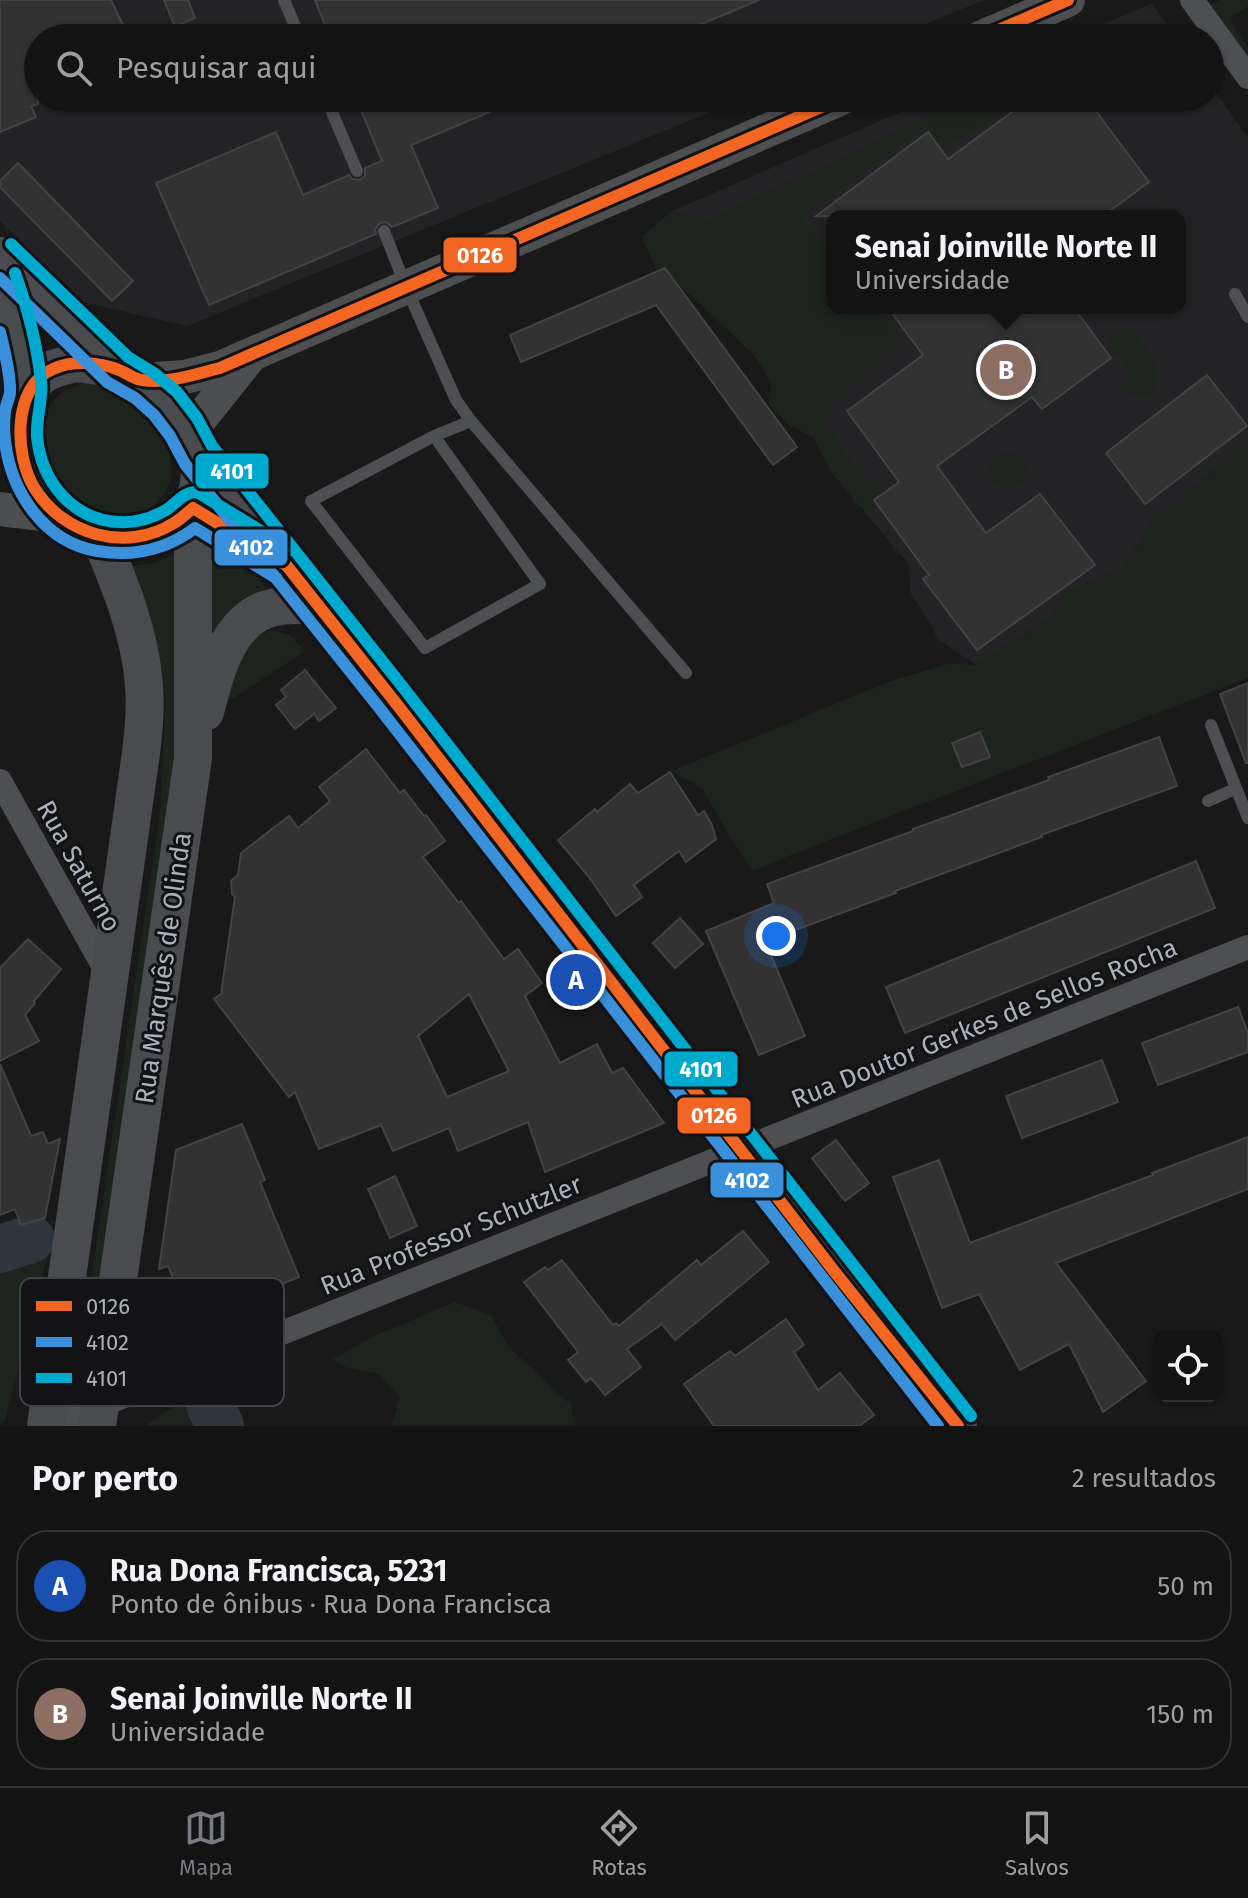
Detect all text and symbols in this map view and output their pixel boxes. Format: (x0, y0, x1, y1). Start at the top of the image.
search box (24, 24, 1224, 112)
icon: search (52, 46, 96, 90)
text: Pesquisar aqui (116, 50, 317, 86)
popup (826, 210, 1186, 314)
text: Senai Joinville Norte II (855, 229, 1157, 265)
line badge: 0126 (442, 236, 518, 274)
text: 0126 (457, 242, 503, 269)
text: Universidade (855, 265, 1010, 296)
pin: B (980, 340, 1032, 400)
line badge: 4101 (194, 452, 270, 490)
text: 4101 (210, 458, 254, 485)
line badge: 4102 (213, 528, 289, 567)
text: 4102 (228, 534, 274, 561)
street label: Rua Saturno (30, 795, 127, 937)
street label: Rua Marquês de Olinda (129, 830, 198, 1106)
your location (756, 916, 796, 956)
street label: Rua Doutor Gerkes de Sellos Rocha (787, 932, 1182, 1115)
pin: A (550, 950, 602, 1010)
line badge: 4101 (663, 1050, 739, 1088)
text: 4101 (679, 1056, 723, 1083)
line badge: 0126 (676, 1096, 752, 1135)
text: 0126 (691, 1102, 737, 1129)
line badge: 4102 (709, 1161, 785, 1199)
text: 4102 (724, 1167, 770, 1194)
street label: Rua Professor Schutzler (316, 1169, 586, 1302)
legend (20, 1278, 284, 1406)
text: 0126 (86, 1293, 130, 1320)
text: 4102 (86, 1329, 129, 1356)
map controls (1152, 1330, 1224, 1402)
button: locate (1152, 1330, 1224, 1402)
text: 4101 (86, 1365, 127, 1392)
text: Por perto (32, 1458, 178, 1499)
text: 2 resultados (1072, 1463, 1216, 1494)
text: Rua Dona Francisca, 5231 (110, 1553, 447, 1589)
text: A (52, 1571, 68, 1602)
text: 50 m (1157, 1571, 1214, 1602)
text: Ponto de ônibus · Rua Dona Francisca (110, 1589, 552, 1620)
text: Senai Joinville Norte II (110, 1681, 413, 1717)
text: B (52, 1699, 68, 1730)
text: 150 m (1146, 1699, 1214, 1730)
text: Universidade (110, 1717, 265, 1748)
tab: Mapa (179, 1806, 233, 1881)
tab: Rotas (591, 1806, 647, 1881)
tab: Salvos (1005, 1806, 1069, 1881)

